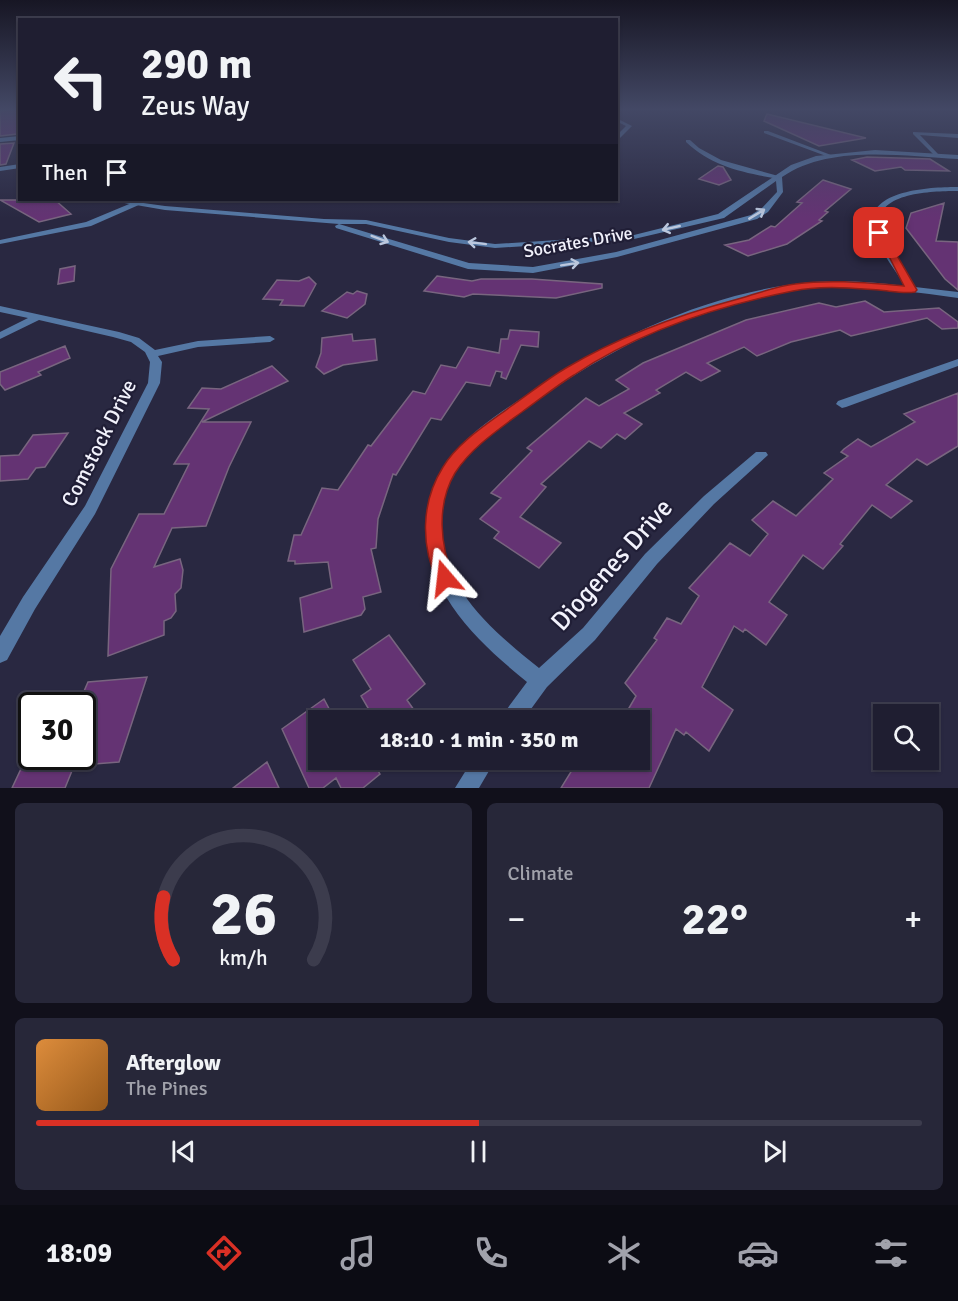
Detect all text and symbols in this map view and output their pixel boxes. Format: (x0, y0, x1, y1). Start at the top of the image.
text: 290 m (141, 39, 252, 90)
icon: left (42, 42, 120, 120)
text: Zeus Way (141, 90, 249, 123)
icon: arrive (100, 156, 133, 189)
text: Then (42, 159, 88, 186)
one-way arrow (748, 207, 765, 219)
pin (853, 207, 904, 258)
icon: arrive (862, 216, 895, 249)
street label: Socrates Drive (522, 222, 634, 262)
one-way arrow (662, 222, 681, 234)
one-way arrow (370, 234, 388, 245)
one-way arrow (468, 238, 488, 249)
one-way arrow (559, 258, 579, 269)
street label: Comstock Drive (56, 375, 142, 511)
street label: Diogenes Drive (544, 492, 680, 638)
position arrow (413, 546, 477, 610)
speed limit sign: 30 (18, 692, 96, 770)
map controls (873, 704, 939, 770)
button: search (873, 704, 939, 770)
text: 18:10 · 1 min · 350 m (379, 726, 579, 753)
text: Climate (508, 861, 573, 886)
text: 26 (210, 875, 277, 952)
text: 22° (681, 892, 748, 947)
text: − (508, 899, 525, 940)
text: + (904, 899, 922, 940)
text: km/h (219, 945, 268, 971)
text: Afterglow (126, 1049, 221, 1076)
text: The Pines (126, 1076, 208, 1101)
icon: previous (167, 1135, 200, 1168)
icon: pause (462, 1135, 495, 1168)
icon: next (758, 1135, 791, 1168)
icon: directions (203, 1232, 245, 1274)
icon: music (337, 1232, 379, 1274)
icon: phone (470, 1232, 512, 1274)
icon: climate (603, 1232, 645, 1274)
icon: car (737, 1232, 779, 1274)
icon: filters (870, 1232, 912, 1274)
text: 18:09 (46, 1237, 112, 1270)

